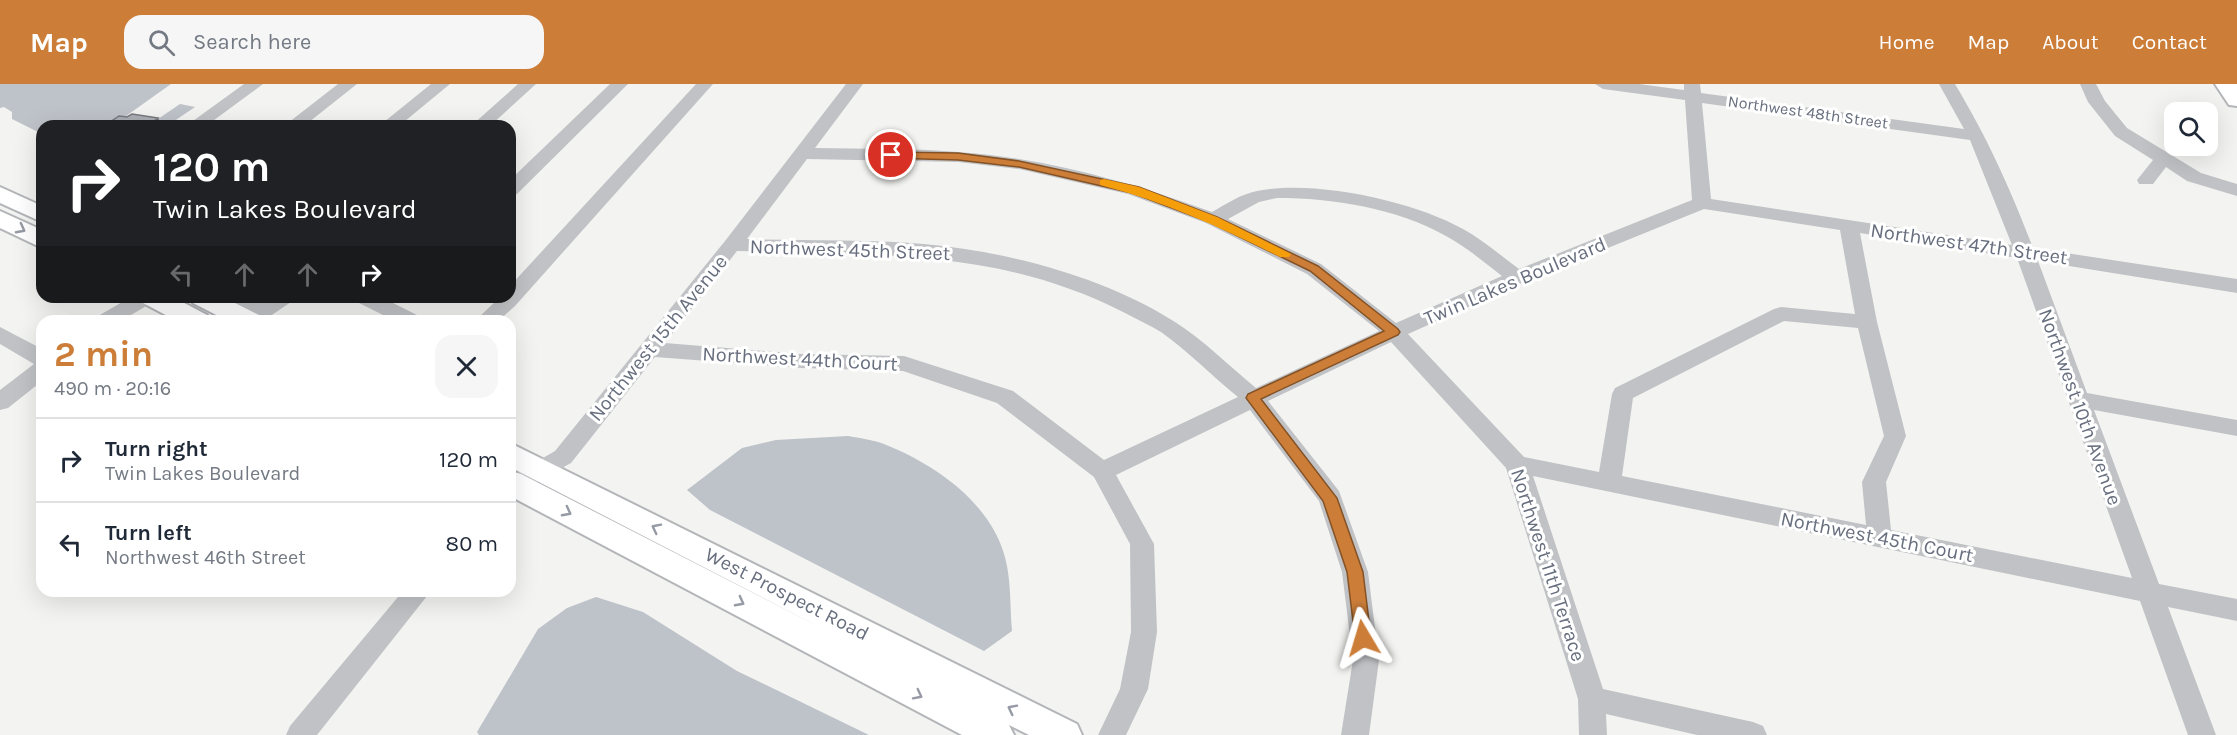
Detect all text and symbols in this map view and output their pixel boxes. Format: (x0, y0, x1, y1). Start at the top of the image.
search box (124, 15, 544, 69)
text: Map (30, 26, 88, 59)
icon: search (145, 26, 178, 59)
text: Search here (193, 29, 311, 55)
text: Home (1879, 30, 1935, 54)
text: Map (1968, 30, 2009, 54)
text: About (2042, 30, 2099, 54)
text: Contact (2132, 30, 2207, 54)
street label: Northwest 48th Street (1727, 91, 1889, 133)
map controls (2164, 102, 2218, 156)
button: search (2164, 102, 2218, 156)
pin (865, 129, 916, 180)
icon: arrive (874, 138, 907, 171)
text: 120 m (153, 142, 270, 192)
icon: right (54, 144, 132, 222)
text: Twin Lakes Boulevard (153, 193, 417, 225)
street label: Northwest 47th Street (1869, 219, 2069, 269)
one-way arrow (15, 221, 26, 233)
street label: Twin Lakes Boulevard (1421, 232, 1609, 330)
street label: Northwest 45th Street (749, 235, 951, 265)
street label: Northwest 15th Avenue (584, 250, 732, 426)
icon: left (165, 258, 198, 291)
icon: ahead (228, 258, 261, 291)
icon: ahead (291, 258, 324, 291)
icon: right (354, 258, 387, 291)
street label: Northwest 10th Avenue (2034, 306, 2126, 508)
text: 2 min (54, 333, 153, 375)
button: close (435, 335, 498, 398)
street label: Northwest 44th Court (702, 342, 899, 376)
text: 490 m · 20:16 (54, 377, 171, 400)
text: Turn right (105, 436, 208, 462)
icon: right (54, 444, 87, 477)
text: 120 m (439, 447, 498, 473)
text: Twin Lakes Boulevard (105, 462, 300, 485)
street label: Northwest 11th Terrace (1506, 466, 1590, 664)
one-way arrow (561, 505, 571, 516)
street label: Northwest 45th Court (1779, 507, 1976, 567)
text: Turn left (105, 520, 192, 546)
one-way arrow (652, 524, 663, 535)
icon: left (54, 528, 87, 561)
text: 80 m (446, 531, 498, 557)
street label: West Prospect Road (701, 543, 873, 645)
text: Northwest 46th Street (105, 546, 306, 569)
one-way arrow (734, 595, 744, 606)
position arrow (1331, 606, 1395, 670)
one-way arrow (911, 687, 922, 699)
one-way arrow (1007, 704, 1018, 716)

